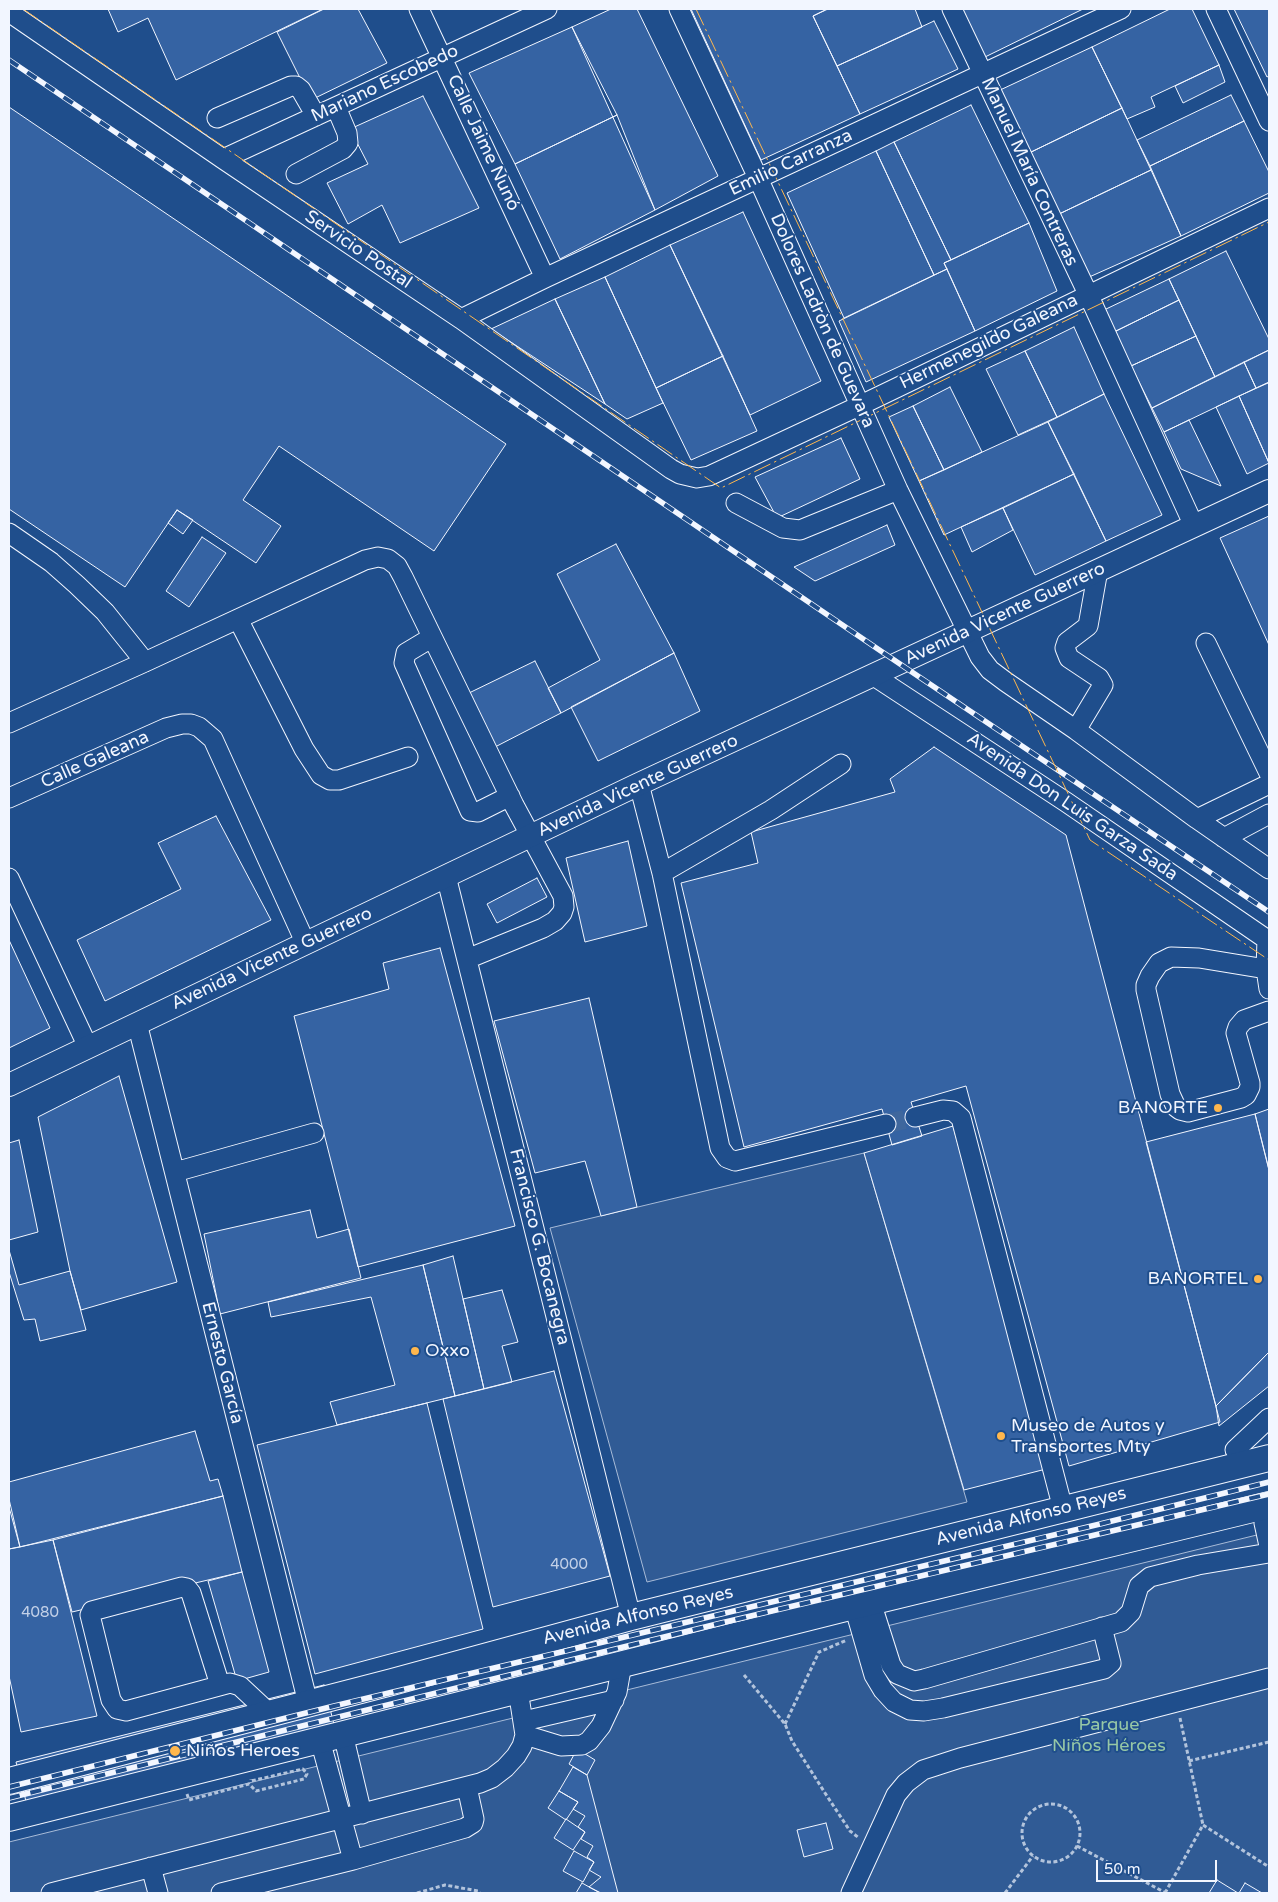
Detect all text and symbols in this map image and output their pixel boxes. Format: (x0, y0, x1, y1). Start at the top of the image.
street label: Mariano Escobedo (308, 40, 462, 128)
street label: Calle Jaime Nunó (442, 71, 524, 215)
street label: Manuel María Contreras (976, 74, 1082, 270)
street label: Emilio Carranza (726, 125, 856, 201)
street label: Servicio Postal (300, 206, 416, 294)
street label: Dolores Ladròn de Guevara (765, 211, 879, 431)
street label: Hermenegildo Galeana (897, 290, 1081, 394)
street label: Avenida Vicente Guerrero (901, 558, 1109, 670)
street label: Calle Galeana (38, 727, 152, 793)
street label: Avenida Don Luis Garza Sada (962, 728, 1182, 886)
street label: Avenida Vicente Guerrero (534, 730, 742, 842)
street label: Avenida Vicente Guerrero (168, 903, 376, 1015)
place label: BANORTE (1118, 1097, 1208, 1119)
marker: BANORTE (1212, 1102, 1224, 1114)
street label: Francisco G. Bocanegra (504, 1146, 574, 1348)
place label: BANORTEL (1147, 1268, 1248, 1290)
marker: BANORTEL (1252, 1273, 1264, 1285)
street label: Ernesto García (196, 1300, 248, 1426)
place label: Oxxo (425, 1340, 470, 1362)
marker: Oxxo (409, 1345, 421, 1357)
place label: Museo de Autos y Transportes Mty (1011, 1415, 1165, 1458)
marker: Museo de Autos y Transportes Mty (995, 1430, 1007, 1442)
street label: Avenida Alfonso Reyes (933, 1483, 1129, 1551)
house number: 4000 (550, 1556, 588, 1574)
street label: Avenida Alfonso Reyes (540, 1582, 736, 1650)
house number: 4080 (21, 1604, 59, 1622)
park label: Parque Niños Héroes (1052, 1714, 1166, 1756)
place label: Niños Heroes (186, 1740, 300, 1762)
marker: Niños Heroes (168, 1744, 182, 1758)
scale bar (1098, 1850, 1219, 1882)
text: 50 m (1104, 1860, 1141, 1878)

